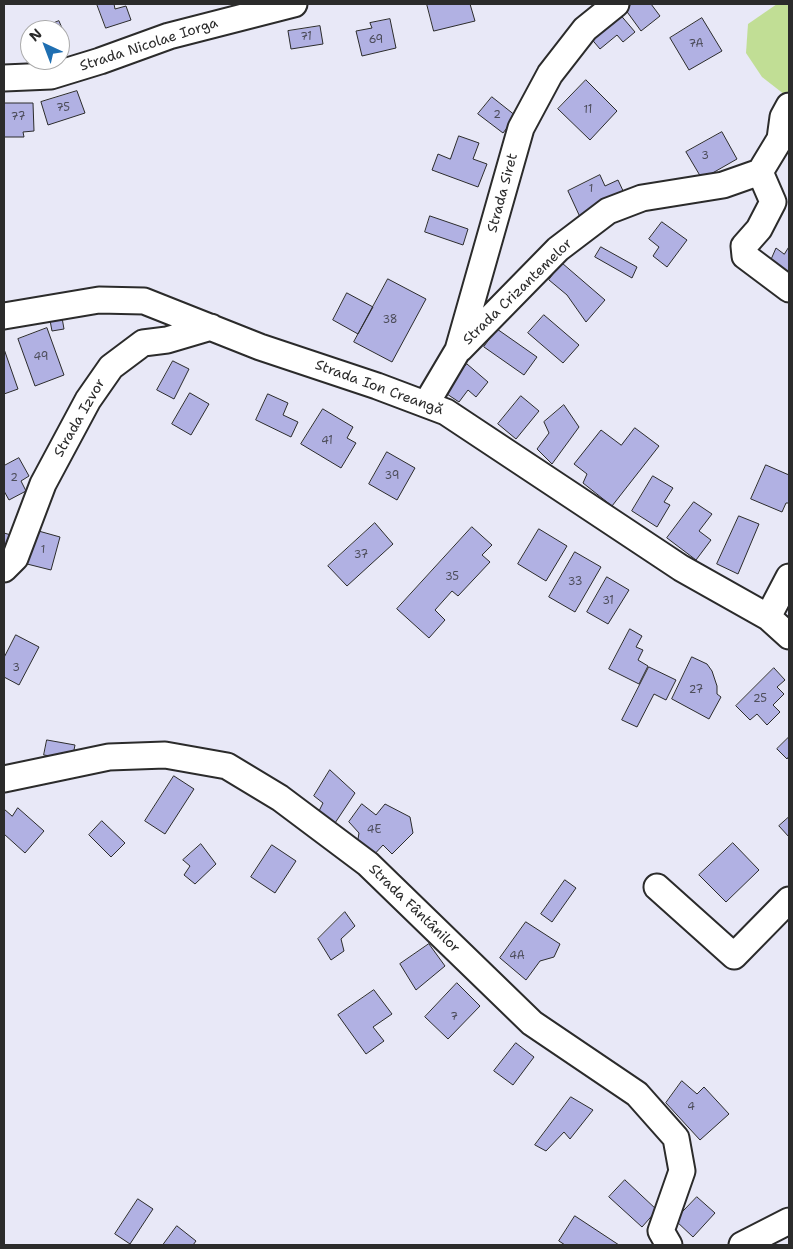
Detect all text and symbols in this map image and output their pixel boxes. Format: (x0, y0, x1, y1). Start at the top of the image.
street label: Strada Nicolae Iorga (78, 15, 220, 75)
north arrow (20, 20, 70, 70)
text: N (25, 24, 46, 45)
house number: 71 (300, 30, 312, 44)
house number: 69 (369, 33, 383, 47)
house number: 7A (688, 37, 704, 51)
house number: 75 (56, 101, 70, 115)
house number: 11 (584, 103, 592, 117)
house number: 2 (493, 108, 501, 122)
house number: 77 (11, 110, 25, 124)
house number: 3 (701, 149, 709, 163)
street label: Strada Siret (484, 151, 522, 235)
house number: 1 (589, 182, 593, 196)
street label: Strada Crizantemelor (460, 235, 576, 349)
house number: 38 (382, 313, 398, 327)
house number: 49 (34, 350, 48, 364)
street label: Strada Ion Creangă (313, 357, 445, 419)
street label: Strada Izvor (51, 376, 109, 460)
house number: 41 (321, 434, 333, 448)
house number: 39 (385, 469, 399, 483)
house number: 2 (10, 471, 18, 485)
house number: 1 (41, 543, 45, 557)
house number: 37 (354, 548, 368, 562)
house number: 35 (445, 570, 459, 584)
house number: 33 (568, 575, 582, 589)
house number: 31 (602, 594, 614, 608)
house number: 3 (12, 661, 20, 675)
house number: 27 (689, 683, 703, 697)
house number: 25 (753, 692, 767, 706)
house number: 4E (367, 823, 381, 837)
street label: Strada Fântânilor (365, 861, 463, 957)
house number: 4A (509, 949, 525, 963)
house number: 7 (450, 1010, 458, 1024)
house number: 4 (687, 1100, 695, 1114)

